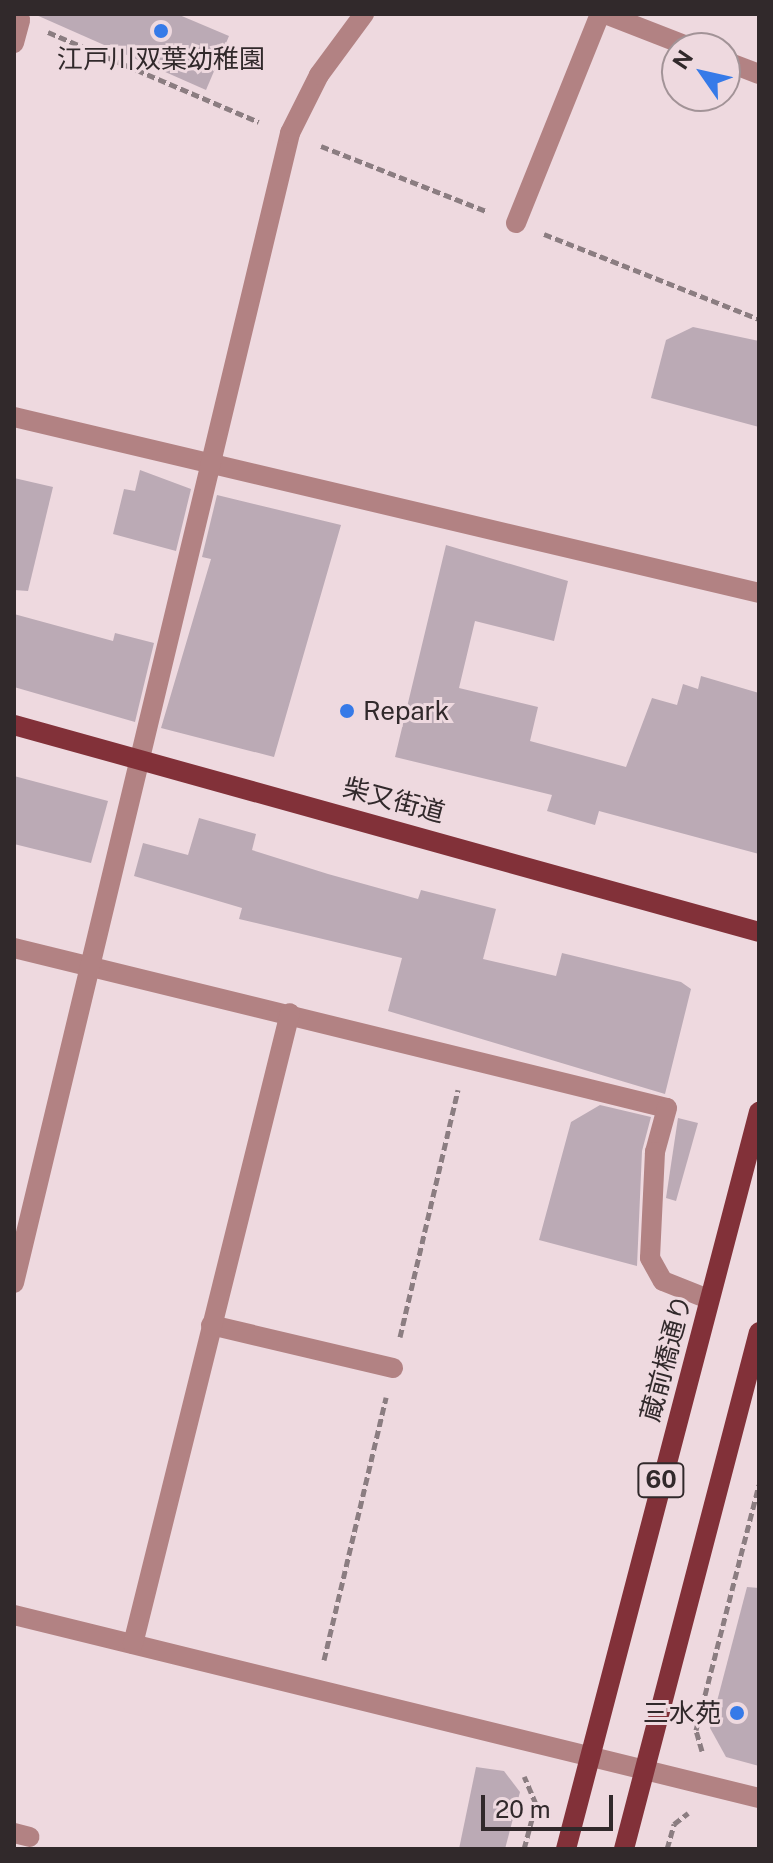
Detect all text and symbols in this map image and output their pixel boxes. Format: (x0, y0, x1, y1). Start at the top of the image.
marker: 江戸川双葉幼稚園 (152, 22, 170, 40)
north arrow (661, 32, 741, 112)
place label: 江戸川双葉幼稚園 (57, 43, 265, 75)
text: N (667, 45, 698, 74)
place label: Repark (363, 695, 449, 727)
marker: Repark (338, 702, 356, 720)
street label: 柴又街道 (340, 771, 448, 829)
street label: 蔵前橋通り (634, 1291, 698, 1425)
road number: 60 (637, 1460, 685, 1500)
place label: 三水苑 (643, 1697, 721, 1729)
marker: 三水苑 (728, 1704, 746, 1722)
scale bar (485, 1779, 617, 1829)
text: 20 m (495, 1795, 551, 1823)

